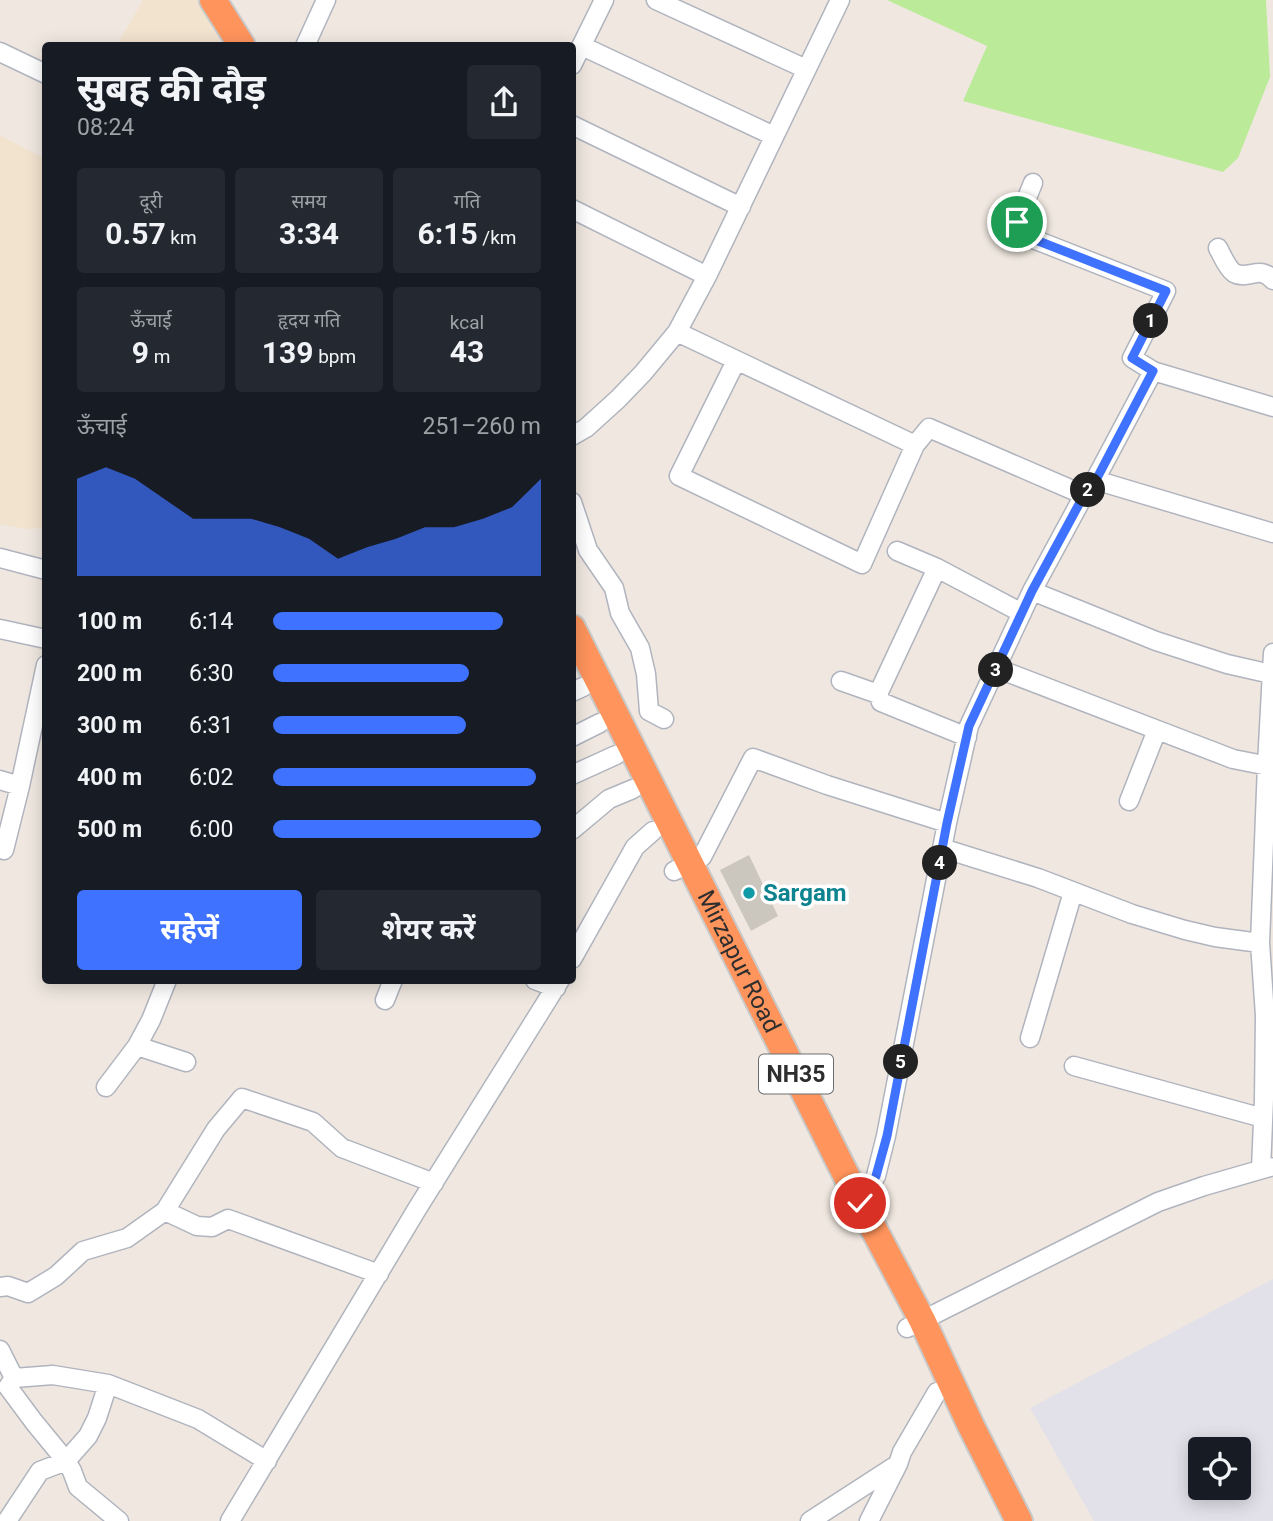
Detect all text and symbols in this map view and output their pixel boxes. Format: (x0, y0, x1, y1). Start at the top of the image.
button: share (467, 65, 541, 139)
text: सुबह की दौड़ (77, 66, 266, 110)
text: 08:24 (77, 114, 134, 141)
text: दूरी (140, 190, 162, 213)
text: समय (291, 190, 327, 213)
text: गति (454, 190, 480, 213)
pin (987, 192, 1047, 252)
icon: arrive (998, 203, 1036, 241)
text: 0.57 (105, 216, 166, 251)
text: 3:34 (279, 216, 339, 251)
text: 6:15 (418, 216, 478, 251)
text: km (166, 226, 197, 249)
text: /km (478, 226, 516, 249)
pin: 1 (1134, 304, 1168, 338)
text: ऊँचाई (130, 309, 172, 332)
text: हृदय गति (278, 309, 340, 332)
text: 1 (1145, 309, 1156, 332)
text: kcal (450, 311, 484, 334)
text: 43 (450, 334, 484, 369)
text: 9 (132, 335, 149, 370)
text: 139 (262, 335, 313, 370)
text: m (149, 345, 170, 368)
text: bpm (313, 345, 356, 368)
text: ऊँचाई (77, 413, 127, 440)
text: 251–260 m (422, 413, 541, 440)
pin: 2 (1070, 472, 1106, 508)
text: 2 (1082, 478, 1093, 501)
text: 100 m (77, 608, 142, 635)
text: 6:14 (189, 608, 233, 635)
pin: 3 (978, 652, 1014, 688)
text: 3 (990, 658, 1001, 681)
text: 200 m (77, 660, 142, 687)
text: 6:30 (189, 660, 233, 687)
text: 300 m (77, 712, 142, 739)
text: 6:31 (189, 712, 233, 739)
text: 400 m (77, 764, 142, 791)
text: 6:02 (189, 764, 233, 791)
text: 500 m (77, 816, 142, 843)
text: 6:00 (189, 816, 233, 843)
pin: 4 (922, 846, 958, 880)
text: 4 (934, 851, 945, 874)
place label: Sargam (763, 879, 847, 907)
marker: Sargam (741, 885, 757, 901)
street label: Mirzapur Road (692, 886, 786, 1037)
button: सहेजें (77, 890, 302, 970)
button: शेयर करें (316, 890, 541, 970)
pin: 5 (884, 1044, 918, 1080)
text: 5 (895, 1050, 906, 1073)
road number: NH35 (759, 1054, 833, 1093)
pin (830, 1173, 890, 1233)
icon: check (841, 1184, 879, 1222)
map controls (1188, 1437, 1251, 1500)
button: locate (1188, 1437, 1251, 1500)

